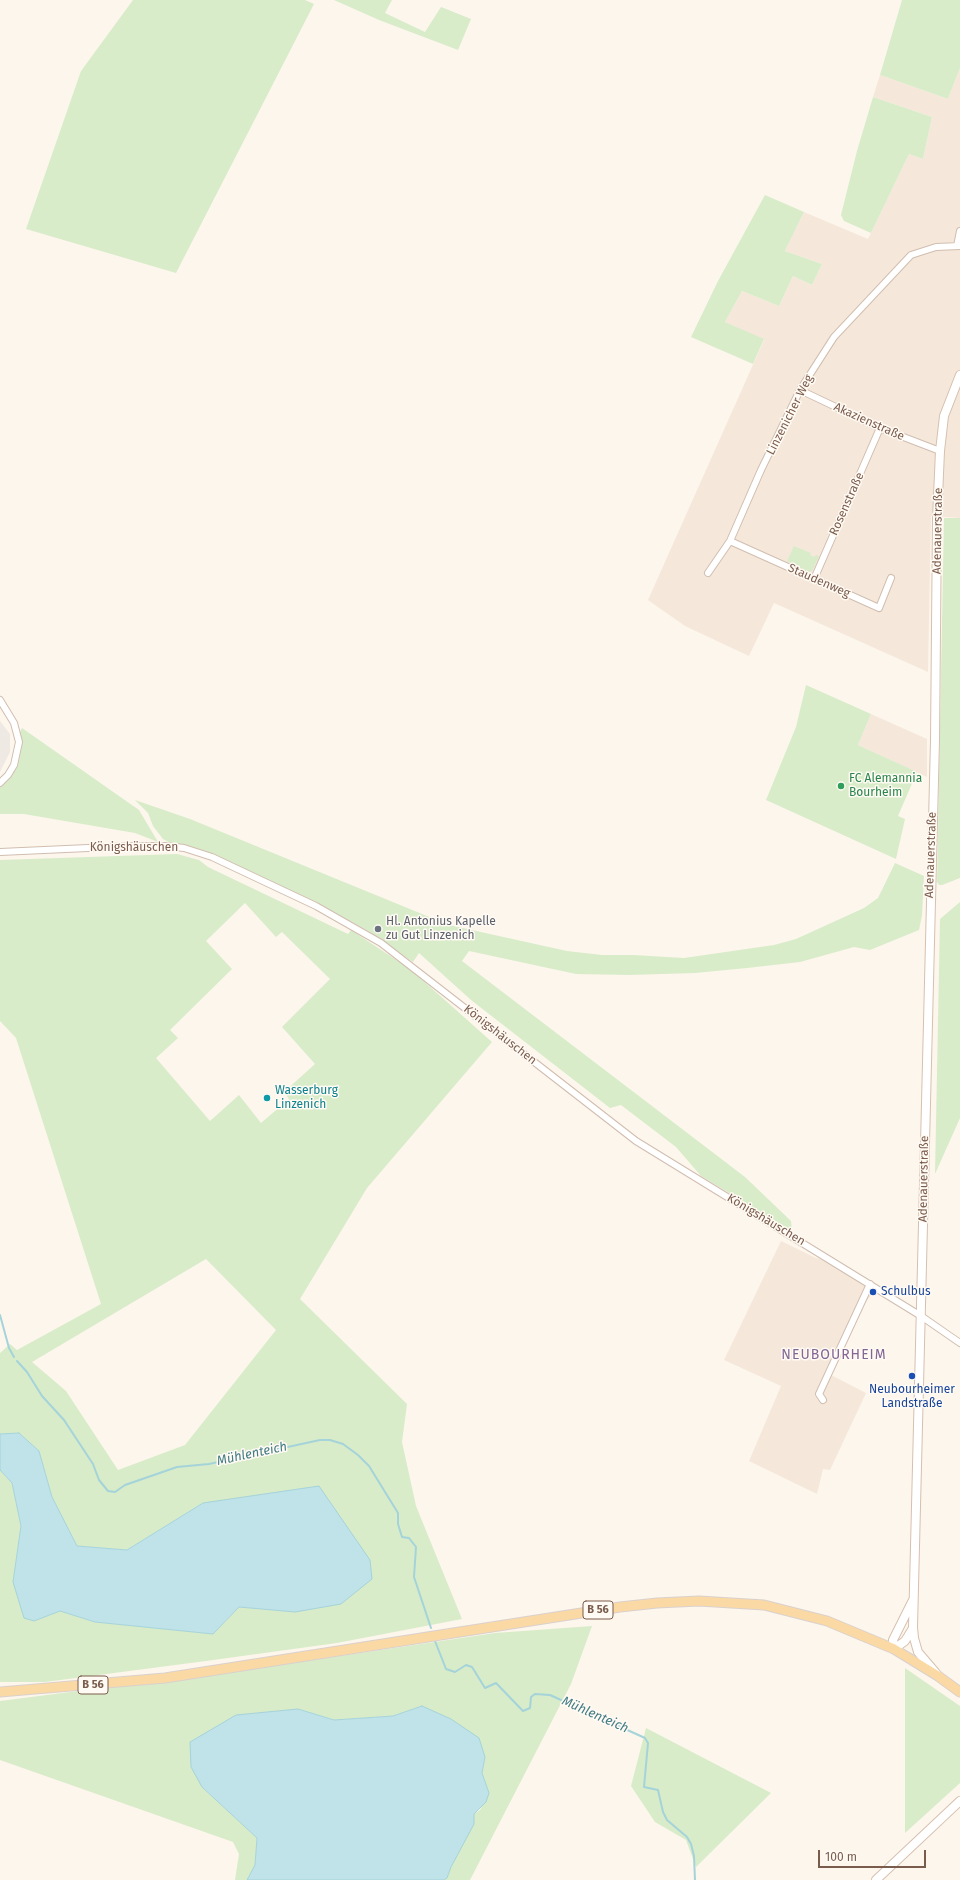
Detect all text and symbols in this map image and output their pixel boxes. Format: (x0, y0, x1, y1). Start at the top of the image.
street label: Linzenicher Weg (764, 372, 816, 458)
street label: Akazienstraße (831, 400, 907, 444)
street label: Rosenstraße (827, 470, 867, 538)
street label: Adenauerstraße (930, 488, 946, 574)
street label: Staudenweg (786, 561, 852, 601)
place label: FC Alemannia Bourheim (849, 772, 922, 800)
marker: FC Alemannia Bourheim (836, 781, 846, 791)
street label: Adenauerstraße (922, 812, 940, 898)
street label: Königshäuschen (90, 841, 178, 855)
place label: Hl. Antonius Kapelle zu Gut Linzenich (386, 915, 496, 943)
marker: Hl. Antonius Kapelle zu Gut Linzenich (373, 924, 383, 934)
street label: Königshäuschen (461, 1002, 539, 1068)
place label: Wasserburg Linzenich (275, 1084, 338, 1112)
marker: Wasserburg Linzenich (262, 1093, 272, 1103)
street label: Adenauerstraße (916, 1136, 932, 1222)
street label: Königshäuschen (724, 1191, 808, 1249)
place label: Schulbus (881, 1285, 931, 1299)
marker: Schulbus (868, 1287, 878, 1297)
district label: NEUBOURHEIM (781, 1347, 887, 1363)
marker: Neubourheimer Landstraße (907, 1371, 917, 1381)
place label: Neubourheimer Landstraße (869, 1383, 955, 1411)
water label: Mühlenteich (215, 1439, 289, 1469)
road number: B 56 (583, 1601, 613, 1619)
road number: B 56 (78, 1676, 108, 1694)
water label: Mühlenteich (559, 1693, 631, 1737)
scale bar (820, 1842, 928, 1868)
text: 100 m (825, 1850, 857, 1864)

